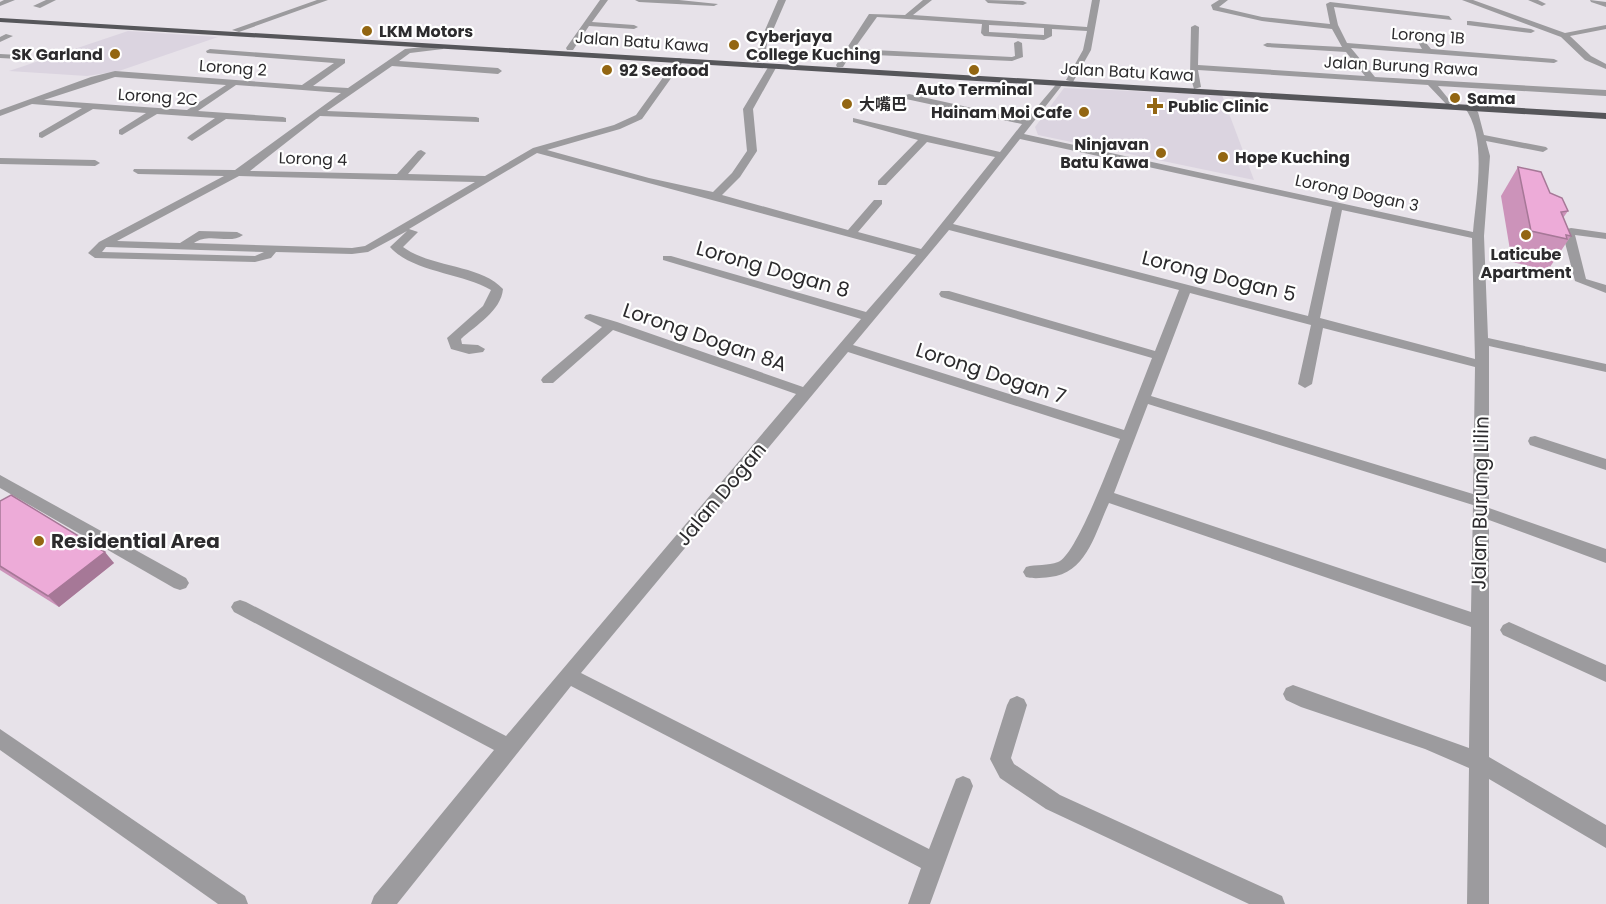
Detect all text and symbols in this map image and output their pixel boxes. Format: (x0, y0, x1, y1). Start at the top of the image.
place label: LKM Motors (379, 20, 473, 43)
street label: Lorong 1B (1390, 22, 1466, 50)
marker: LKM Motors (360, 24, 374, 38)
place label: Cyberjaya College Kuching (746, 25, 881, 66)
street label: Jalan Batu Kawa (574, 26, 710, 58)
marker: Cyberjaya College Kuching (727, 38, 741, 52)
place label: SK Garland (11, 43, 103, 66)
marker: SK Garland (108, 47, 122, 61)
street label: Jalan Burung Rawa (1323, 50, 1479, 82)
street label: Lorong 2 (198, 54, 268, 82)
street label: Jalan Batu Kawa (1060, 57, 1194, 87)
place label: 92 Seafood (619, 59, 709, 82)
marker: 92 Seafood (600, 63, 614, 77)
marker: Auto Terminal (967, 63, 981, 77)
place label: Auto Terminal (916, 78, 1032, 101)
street label: Lorong 2C (117, 83, 199, 111)
place label: Sama (1467, 87, 1516, 110)
marker: Sama (1448, 91, 1462, 105)
place label: 大嘴巴 (859, 93, 907, 116)
place label: Public Clinic (1168, 95, 1269, 118)
marker: 大嘴巴 (840, 97, 854, 111)
marker: Public Clinic (1146, 97, 1164, 115)
place label: Hainam Moi Cafe (931, 101, 1072, 124)
marker: Hainam Moi Cafe (1077, 105, 1091, 119)
place label: Ninjavan Batu Kawa (1060, 133, 1149, 174)
street label: Lorong 4 (278, 146, 348, 172)
marker: Ninjavan Batu Kawa (1154, 146, 1168, 160)
place label: Hope Kuching (1235, 146, 1350, 169)
marker: Hope Kuching (1216, 150, 1230, 164)
street label: Lorong Dogan 3 (1293, 169, 1421, 217)
marker: Laticube Apartment (1519, 228, 1533, 242)
street label: Lorong Dogan 8 (693, 234, 853, 304)
street label: Lorong Dogan 5 (1139, 243, 1299, 309)
place label: Laticube Apartment (1481, 243, 1571, 284)
street label: Lorong Dogan 8A (619, 296, 791, 378)
street label: Lorong Dogan 7 (912, 336, 1070, 411)
street label: Jalan Burung Lilin (1464, 416, 1496, 590)
street label: Jalan Dogan (669, 436, 773, 552)
place label: Residential Area (51, 527, 220, 555)
marker: Residential Area (32, 534, 46, 548)

